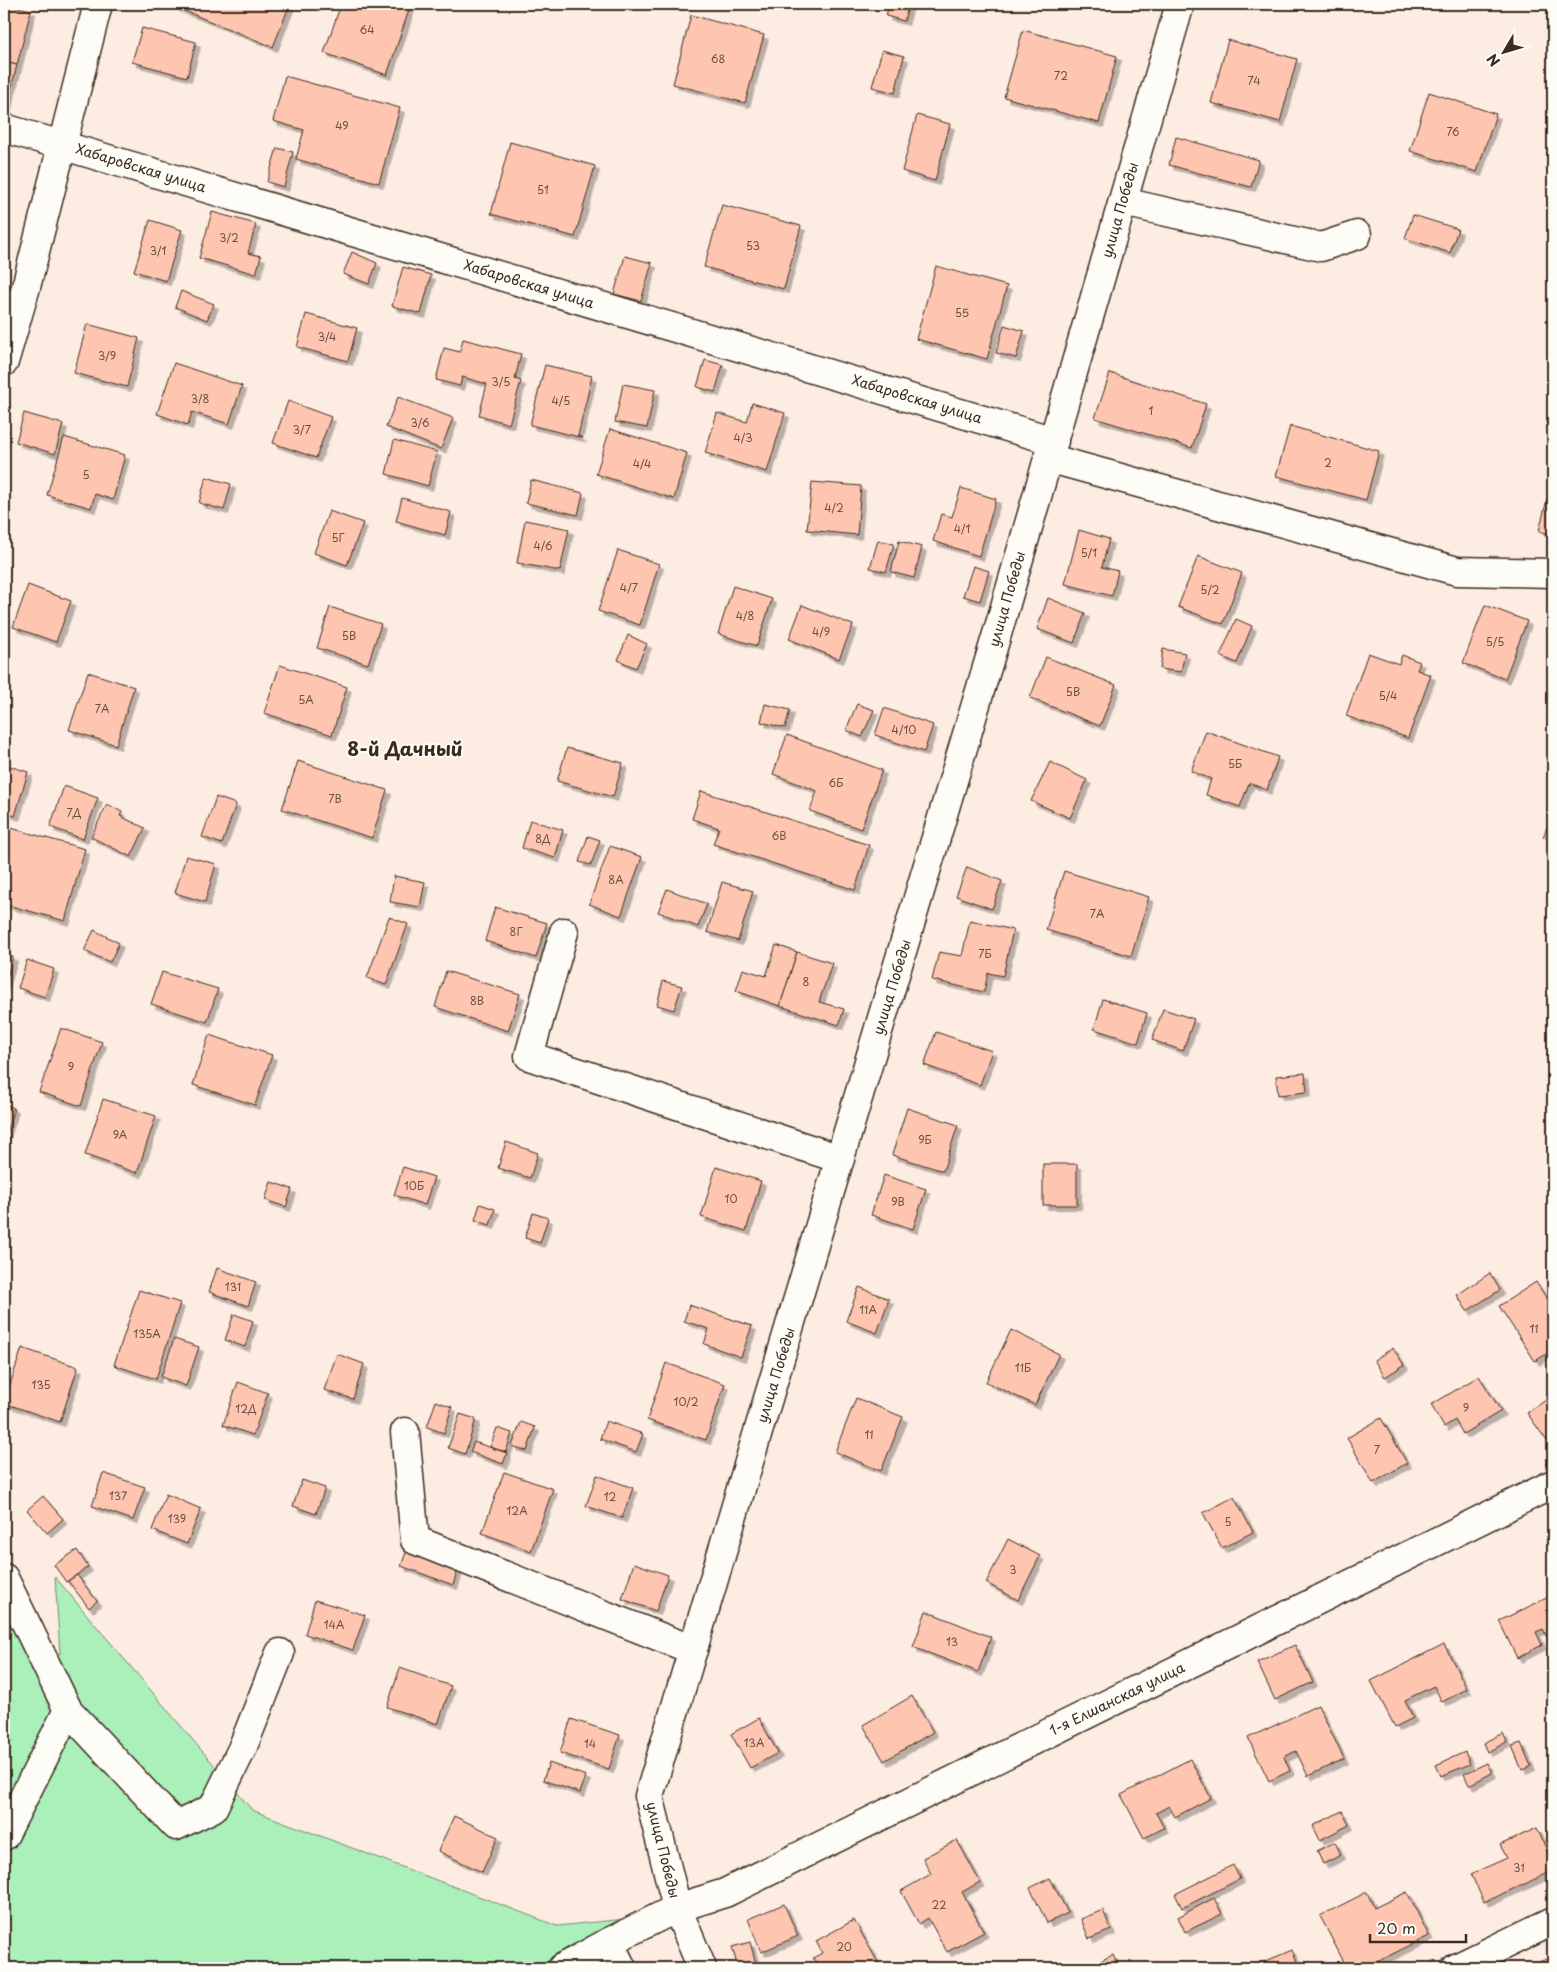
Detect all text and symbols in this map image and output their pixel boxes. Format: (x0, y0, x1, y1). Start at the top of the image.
house number: 64 (360, 21, 374, 38)
north arrow (1480, 28, 1530, 78)
text: N (1482, 49, 1505, 71)
house number: 68 (711, 50, 725, 67)
house number: 72 (1054, 67, 1068, 84)
house number: 74 (1247, 72, 1261, 89)
house number: 49 (335, 117, 349, 134)
house number: 76 (1446, 123, 1460, 140)
street label: Хабаровская улица (74, 138, 209, 197)
street label: улица Победы (1096, 160, 1143, 260)
house number: 51 (537, 181, 549, 198)
house number: 3/2 (219, 229, 239, 246)
house number: 53 (746, 237, 760, 254)
house number: 3/1 (150, 242, 166, 259)
street label: Хабаровская улица (462, 254, 597, 313)
house number: 55 (955, 304, 969, 321)
house number: 3/4 (318, 328, 336, 345)
house number: 3/9 (98, 347, 116, 364)
street label: Хабаровская улица (850, 369, 985, 428)
house number: 3/5 (492, 373, 510, 390)
house number: 3/8 (191, 390, 209, 407)
house number: 4/5 (552, 392, 570, 409)
house number: 1 (1149, 402, 1154, 419)
house number: 3/6 (411, 414, 430, 431)
house number: 3/7 (293, 421, 311, 438)
house number: 4/3 (733, 429, 753, 446)
house number: 2 (1324, 454, 1332, 471)
house number: 4/4 (633, 455, 651, 472)
house number: 5 (82, 466, 90, 483)
house number: 4/2 (824, 499, 844, 516)
house number: 4/1 (954, 520, 970, 537)
house number: 5Г (331, 529, 345, 546)
house number: 4/6 (534, 537, 553, 554)
house number: 5/1 (1081, 544, 1097, 561)
street label: улица Победы (983, 549, 1030, 649)
house number: 4/7 (620, 579, 638, 596)
house number: 5/2 (1200, 581, 1220, 598)
house number: 4/8 (736, 607, 754, 624)
house number: 4/9 (812, 623, 830, 640)
house number: 5В (342, 627, 356, 644)
house number: 5/5 (1486, 633, 1504, 650)
house number: 5В (1066, 683, 1080, 700)
house number: 5/4 (1379, 687, 1397, 704)
house number: 5А (298, 691, 314, 708)
house number: 7А (95, 700, 110, 717)
house number: 4/10 (892, 721, 916, 738)
district label: 8-й Дачный (347, 734, 463, 762)
house number: 5Б (1228, 755, 1242, 772)
house number: 6Б (829, 774, 843, 791)
house number: 7В (328, 790, 342, 807)
house number: 7Д (67, 804, 82, 821)
house number: 6В (772, 827, 786, 844)
house number: 8Д (535, 830, 551, 847)
house number: 8А (608, 871, 624, 888)
house number: 7А (1090, 905, 1105, 922)
house number: 8Г (510, 923, 522, 940)
street label: улица Победы (867, 937, 916, 1037)
house number: 7Б (978, 945, 992, 962)
house number: 8 (803, 973, 810, 990)
house number: 8В (470, 992, 484, 1009)
house number: 9 (68, 1058, 74, 1075)
house number: 9А (113, 1126, 128, 1143)
house number: 9Б (918, 1131, 932, 1148)
house number: 10Б (404, 1177, 424, 1194)
house number: 10 (725, 1190, 737, 1207)
house number: 9В (891, 1193, 905, 1210)
house number: 131 (225, 1278, 241, 1295)
house number: 11А (859, 1301, 877, 1318)
house number: 11 (1529, 1320, 1539, 1337)
house number: 135А (133, 1325, 161, 1342)
street label: улица Победы (751, 1325, 800, 1425)
house number: 11Б (1015, 1359, 1031, 1376)
house number: 135 (31, 1376, 51, 1393)
house number: 10/2 (673, 1393, 699, 1410)
house number: 9 (1463, 1399, 1469, 1416)
house number: 12Д (235, 1400, 257, 1417)
house number: 11 (864, 1426, 874, 1443)
house number: 7 (1374, 1441, 1380, 1458)
house number: 137 (109, 1487, 127, 1504)
house number: 12 (604, 1488, 617, 1505)
house number: 12А (506, 1502, 528, 1519)
house number: 139 (168, 1510, 186, 1527)
house number: 5 (1224, 1513, 1232, 1530)
house number: 3 (1009, 1561, 1017, 1578)
house number: 14А (324, 1616, 345, 1633)
house number: 13 (946, 1633, 958, 1650)
street label: 1-я Елшанская улица (1046, 1657, 1188, 1741)
house number: 13А (744, 1734, 765, 1751)
house number: 14 (584, 1735, 596, 1752)
street label: улица Победы (641, 1799, 686, 1900)
house number: 31 (1513, 1859, 1525, 1876)
house number: 22 (932, 1896, 946, 1913)
scale bar (1370, 1912, 1466, 1944)
text: 20 m (1377, 1916, 1416, 1939)
house number: 20 (836, 1938, 852, 1955)

